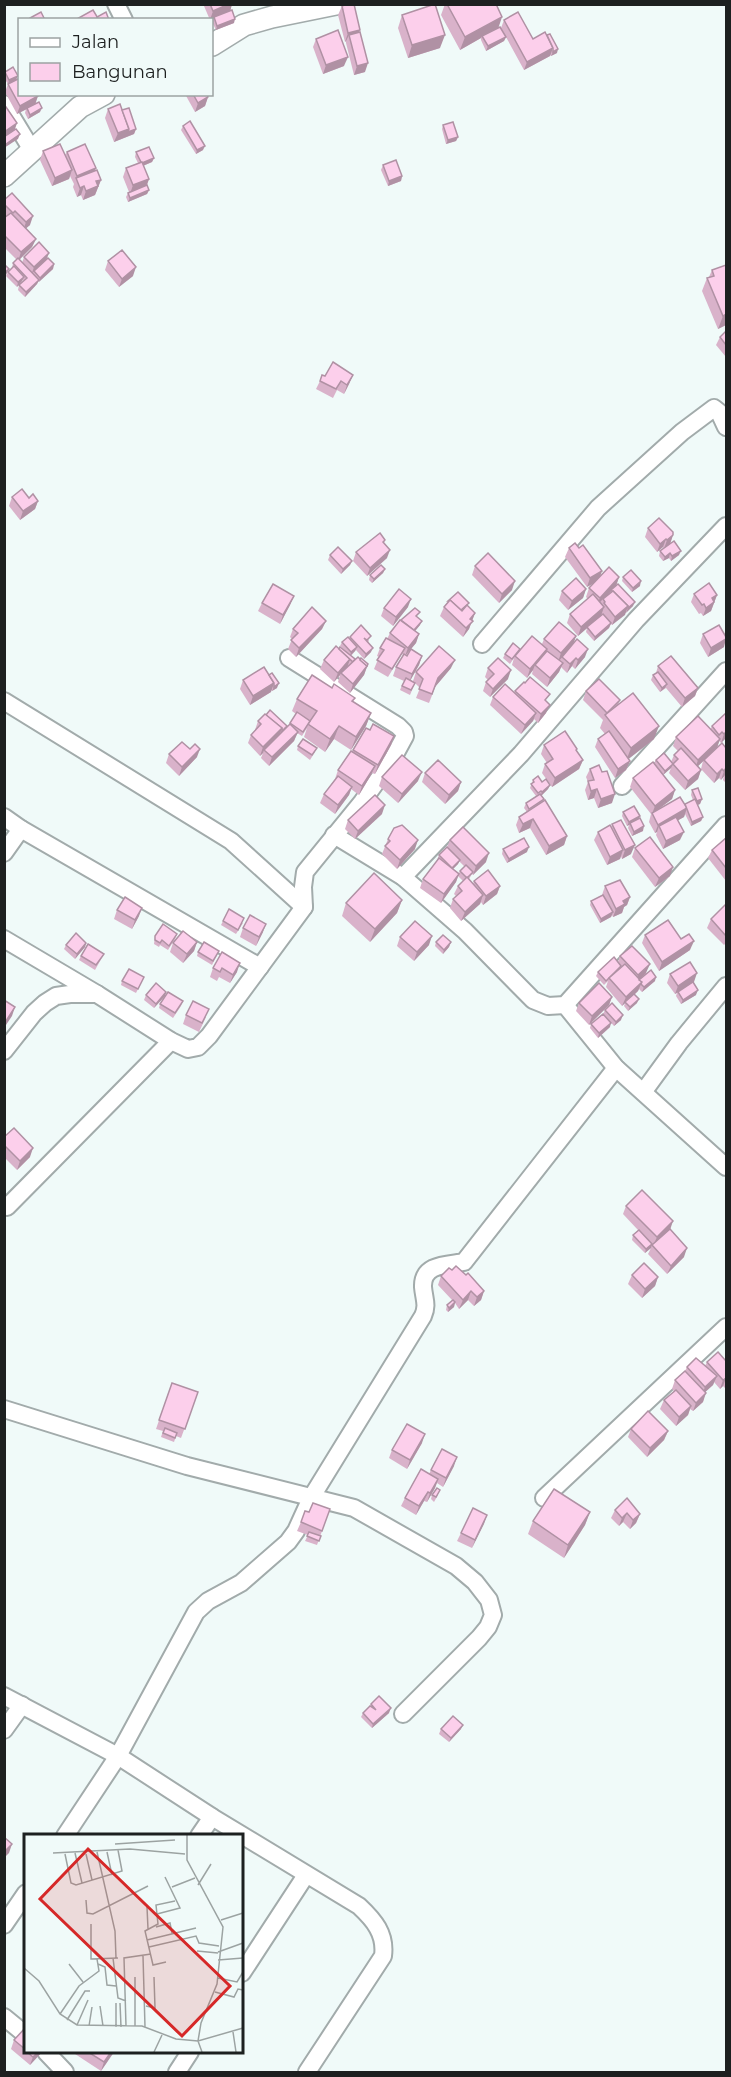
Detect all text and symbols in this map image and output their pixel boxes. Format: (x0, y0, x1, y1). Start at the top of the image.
legend (18, 18, 213, 96)
text: Jalan (71, 31, 119, 53)
text: Bangunan (72, 61, 168, 83)
inset map (24, 1834, 243, 2053)

